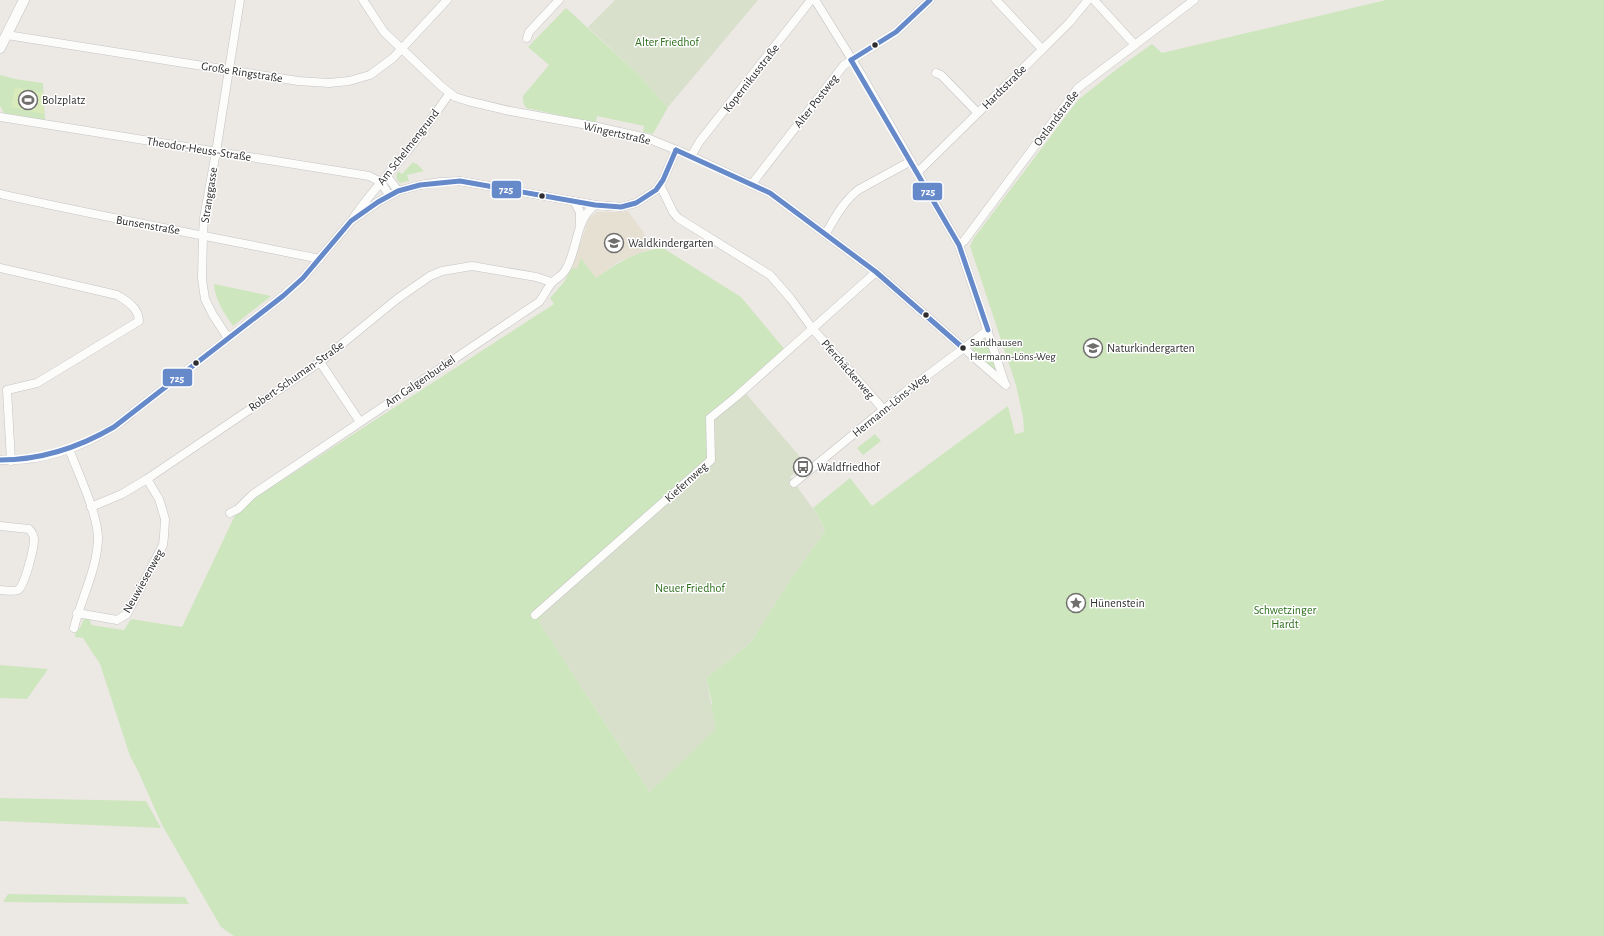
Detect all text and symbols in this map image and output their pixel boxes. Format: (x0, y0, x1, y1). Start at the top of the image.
park label: Alter Friedhof (635, 36, 700, 48)
unlabelled marker (870, 40, 880, 50)
street label: Kopernikusstraße (721, 42, 781, 114)
street label: Große Ringstraße (201, 60, 283, 84)
street label: Hardtstraße (980, 63, 1028, 111)
street label: Alter Postweg (792, 72, 841, 130)
street label: Ostlandstraße (1031, 88, 1081, 148)
sports icon: Bolzplatz (17, 89, 39, 111)
place label: Bolzplatz (42, 94, 86, 106)
street label: Am Schelmengrund (375, 107, 441, 187)
street label: Wingertstraße (582, 119, 652, 147)
street label: Theodor-Heuss-Straße (146, 135, 252, 163)
street label: Stranggasse (199, 166, 219, 224)
line badge: 725 (491, 180, 522, 199)
line badge: 725 (912, 182, 943, 201)
text: 725 (499, 184, 514, 195)
text: 725 (921, 186, 936, 197)
unlabelled marker (537, 191, 547, 201)
street label: Bunsenstraße (115, 213, 181, 237)
school or university icon: Waldkindergarten (603, 232, 625, 254)
place label: Waldkindergarten (628, 237, 713, 249)
unlabelled marker (921, 310, 931, 320)
street label: Pferchäckerweg (819, 337, 877, 401)
place label: Sandhausen Hermann-Löns-Weg (970, 337, 1056, 362)
school or university icon: Naturkindergarten (1082, 337, 1104, 359)
street label: Robert-Schuman-Straße (246, 339, 346, 413)
place label: Naturkindergarten (1107, 342, 1195, 354)
marker: Sandhausen Hermann-Löns-Weg (958, 343, 968, 353)
street label: Am Galgenbuckel (383, 353, 457, 409)
unlabelled marker (191, 358, 201, 368)
line badge: 725 (162, 368, 193, 387)
street label: Hermann-Löns-Weg (850, 371, 930, 439)
text: 725 (170, 373, 185, 384)
bus stop icon: Waldfriedhof (792, 456, 814, 478)
street label: Kiefernweg (662, 460, 710, 504)
place label: Waldfriedhof (817, 461, 881, 473)
street label: Neuwiesenweg (121, 547, 166, 615)
park label: Neuer Friedhof (655, 582, 726, 594)
place icon: Hünenstein (1065, 592, 1087, 614)
place label: Hünenstein (1090, 597, 1145, 609)
park label: Schwetzinger Hardt (1254, 604, 1316, 630)

